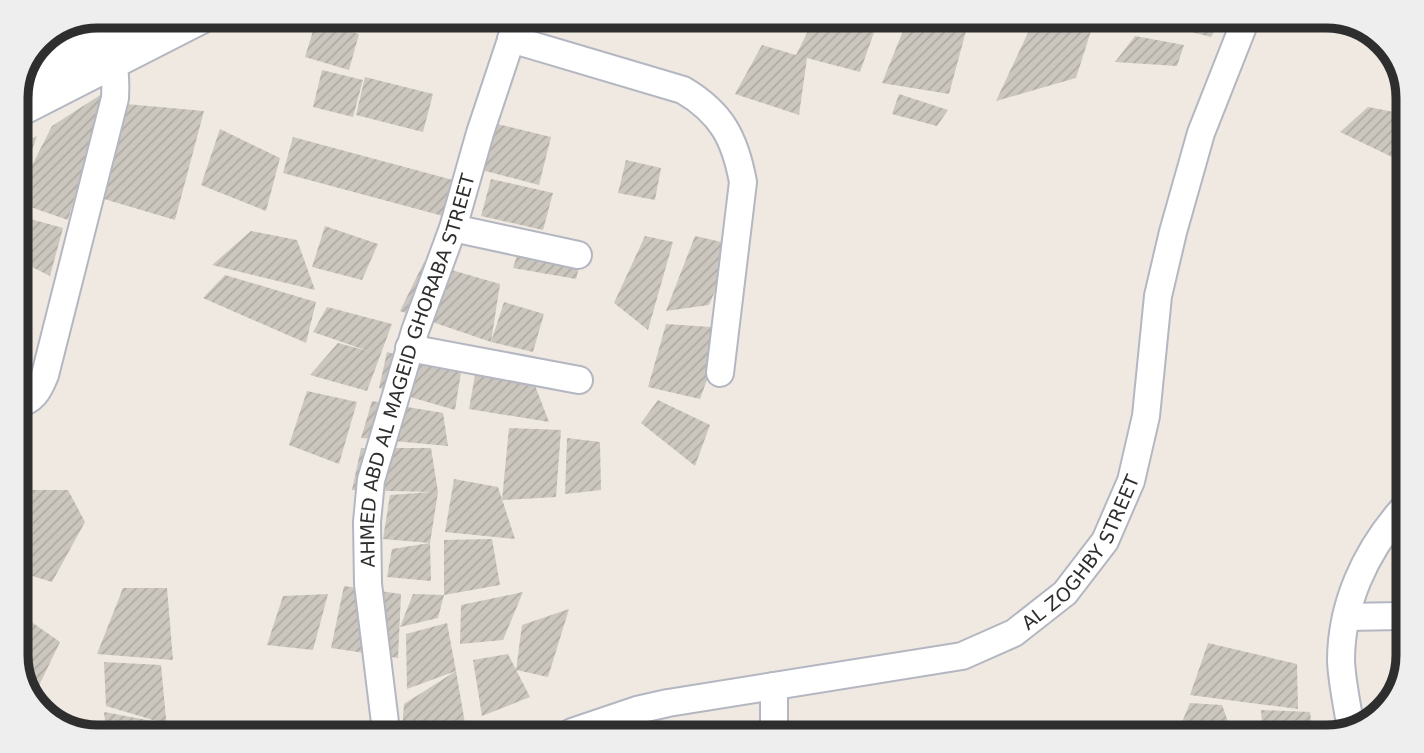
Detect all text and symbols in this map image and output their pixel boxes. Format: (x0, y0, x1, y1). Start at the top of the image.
street label: AHMED ABD AL MAGEID GHORABA STREET (356, 171, 479, 568)
street label: AL ZOGHBY STREET (1017, 471, 1143, 634)

